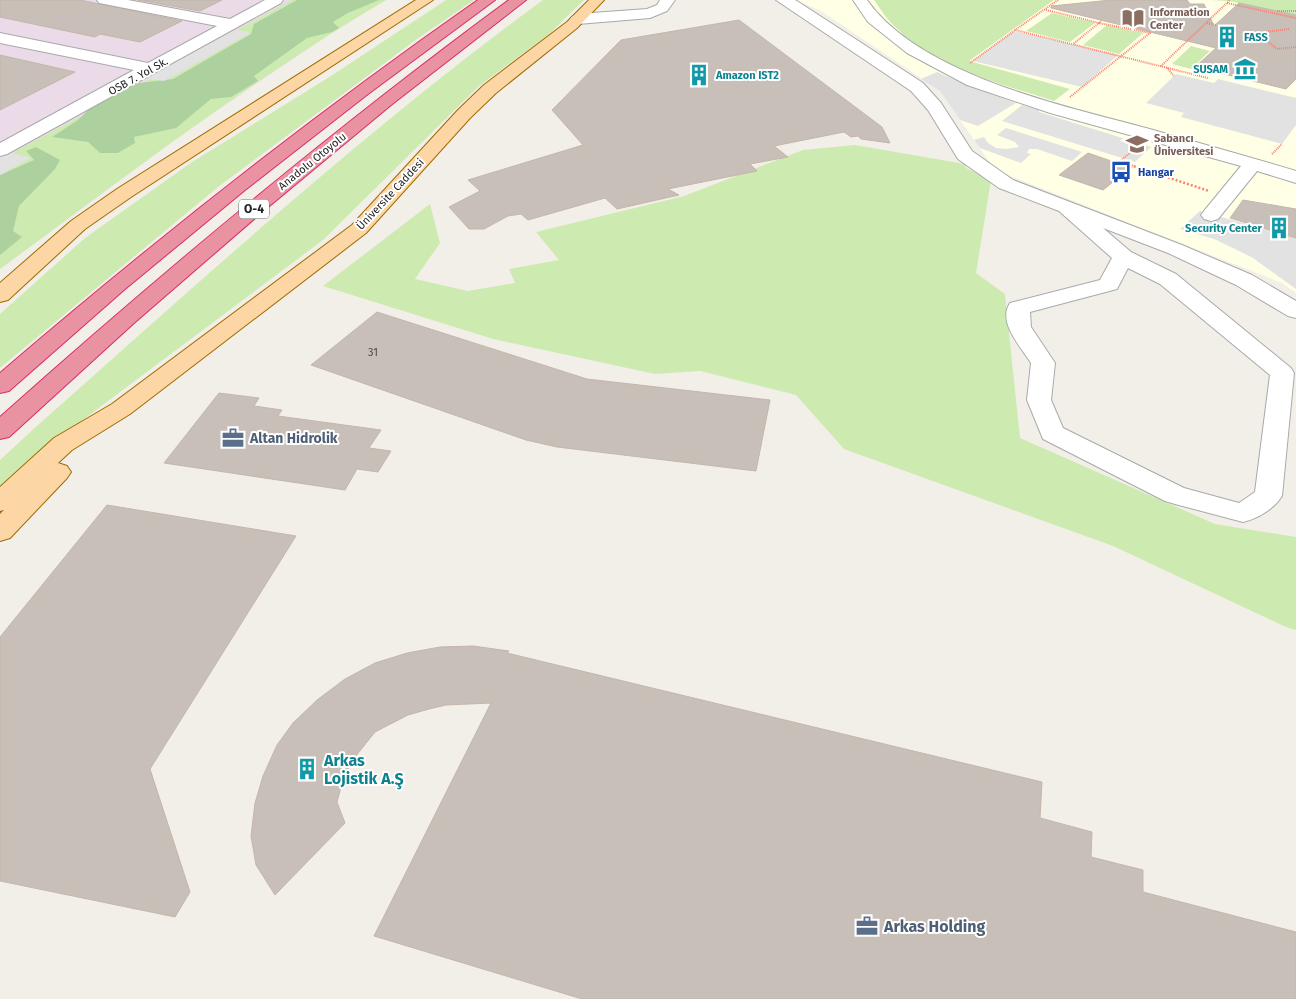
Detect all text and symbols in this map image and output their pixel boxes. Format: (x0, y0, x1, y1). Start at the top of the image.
library icon: Information Center (1120, 5, 1146, 31)
place label: Information Center (1150, 6, 1210, 32)
building icon: FASS (1214, 24, 1240, 50)
place label: FASS (1244, 31, 1268, 44)
street label: OSB 7. Yol Sk. (106, 55, 171, 98)
museum icon: SUSAM (1232, 56, 1258, 82)
building icon: Amazon IST2 (686, 62, 712, 88)
place label: SUSAM (1193, 63, 1228, 76)
place label: Amazon IST2 (715, 69, 779, 82)
street label: Anadolu Otoyolu (276, 130, 349, 193)
school or university icon: Sabancı Üniversitesi (1124, 131, 1150, 157)
place label: Sabancı Üniversitesi (1154, 132, 1213, 158)
street label: Üniversite Caddesi (353, 155, 427, 233)
bus stop icon: Hangar (1108, 159, 1134, 185)
place label: Hangar (1138, 166, 1175, 179)
road number: O-4 (239, 200, 269, 218)
building icon: Security Center (1266, 215, 1292, 241)
place label: Security Center (1185, 222, 1263, 235)
house number: 31 (368, 346, 378, 359)
office icon: Altan Hidrolik (220, 425, 246, 451)
place label: Altan Hidrolik (249, 430, 338, 447)
place label: Arkas Lojistik A.Ş (323, 751, 404, 790)
building icon: Arkas Lojistik A.Ş (294, 756, 320, 782)
office icon: Arkas Holding (854, 913, 880, 939)
place label: Arkas Holding (883, 917, 986, 936)

